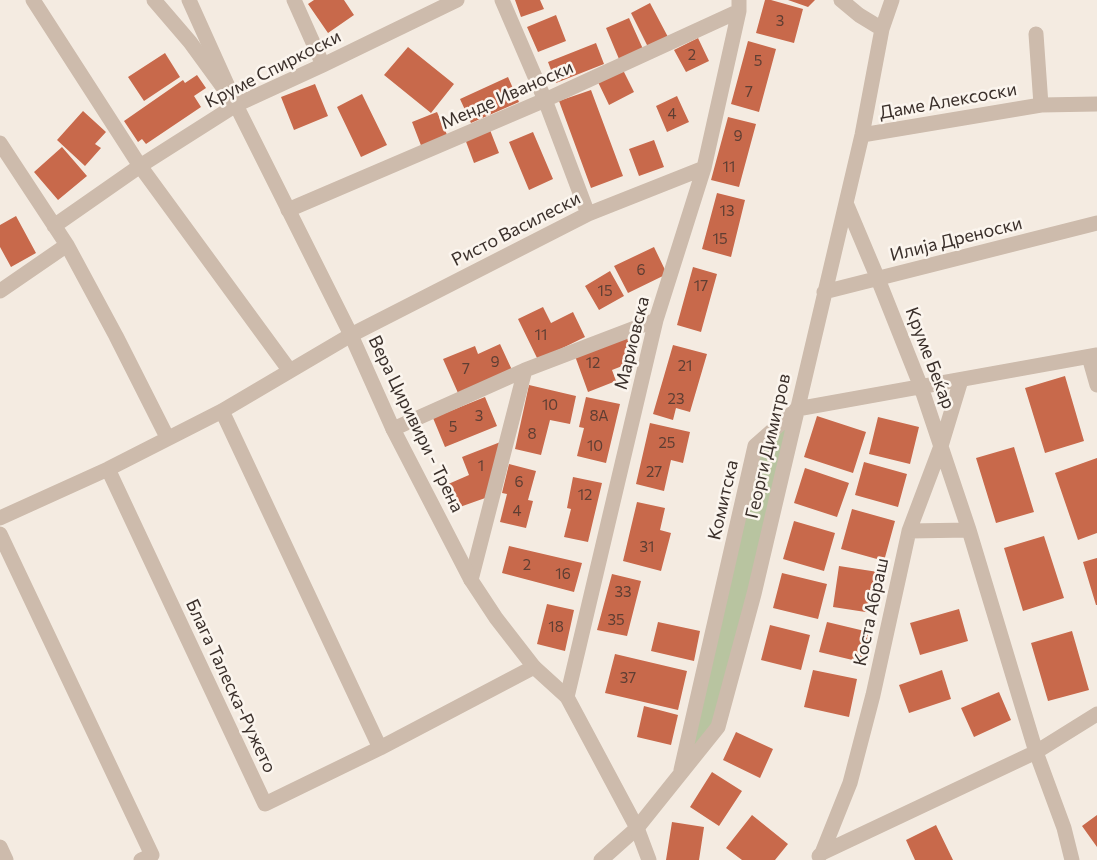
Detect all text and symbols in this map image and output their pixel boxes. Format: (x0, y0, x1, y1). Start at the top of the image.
house number: 3 (776, 12, 784, 30)
street label: Круме Спиркоски (201, 25, 345, 113)
house number: 2 (688, 46, 696, 64)
house number: 5 (754, 52, 762, 70)
street label: Менде Иваноски (437, 56, 577, 134)
street label: Даме Алексоски (878, 78, 1018, 124)
house number: 7 (745, 83, 753, 101)
house number: 4 (668, 105, 676, 123)
house number: 9 (733, 127, 743, 145)
house number: 11 (723, 158, 735, 176)
street label: Ристо Василески (448, 187, 584, 271)
house number: 13 (720, 202, 734, 220)
street label: Илија Дреноски (888, 212, 1024, 266)
house number: 15 (712, 230, 728, 248)
house number: 6 (636, 261, 646, 279)
house number: 17 (694, 277, 708, 295)
house number: 15 (597, 282, 613, 300)
street label: Мариовска (610, 294, 654, 392)
street label: Круме Беќар (901, 304, 959, 412)
house number: 11 (535, 326, 547, 344)
street label: Вера Циривири - Трена (364, 332, 468, 516)
house number: 9 (490, 353, 500, 371)
house number: 12 (586, 354, 600, 372)
house number: 21 (678, 357, 692, 375)
house number: 7 (462, 360, 470, 378)
street label: Георги Димитров (741, 371, 795, 521)
house number: 23 (668, 390, 684, 408)
house number: 10 (542, 396, 558, 414)
house number: 3 (475, 407, 483, 425)
house number: 8А (589, 407, 609, 425)
house number: 5 (449, 418, 457, 436)
house number: 8 (527, 425, 537, 443)
house number: 25 (659, 434, 675, 452)
house number: 10 (587, 437, 603, 455)
house number: 1 (478, 457, 484, 475)
street label: Комитска (703, 458, 743, 542)
house number: 27 (646, 463, 662, 481)
house number: 6 (514, 473, 524, 491)
house number: 12 (578, 486, 592, 504)
house number: 4 (513, 502, 521, 520)
house number: 31 (640, 538, 654, 556)
house number: 2 (523, 556, 531, 574)
street label: Коста Абраш (849, 556, 893, 668)
house number: 16 (555, 565, 571, 583)
house number: 33 (614, 583, 632, 601)
street label: Блага Талеска-Ружето (181, 596, 281, 776)
house number: 35 (607, 611, 625, 629)
house number: 18 (548, 618, 564, 636)
house number: 37 (620, 669, 636, 687)

